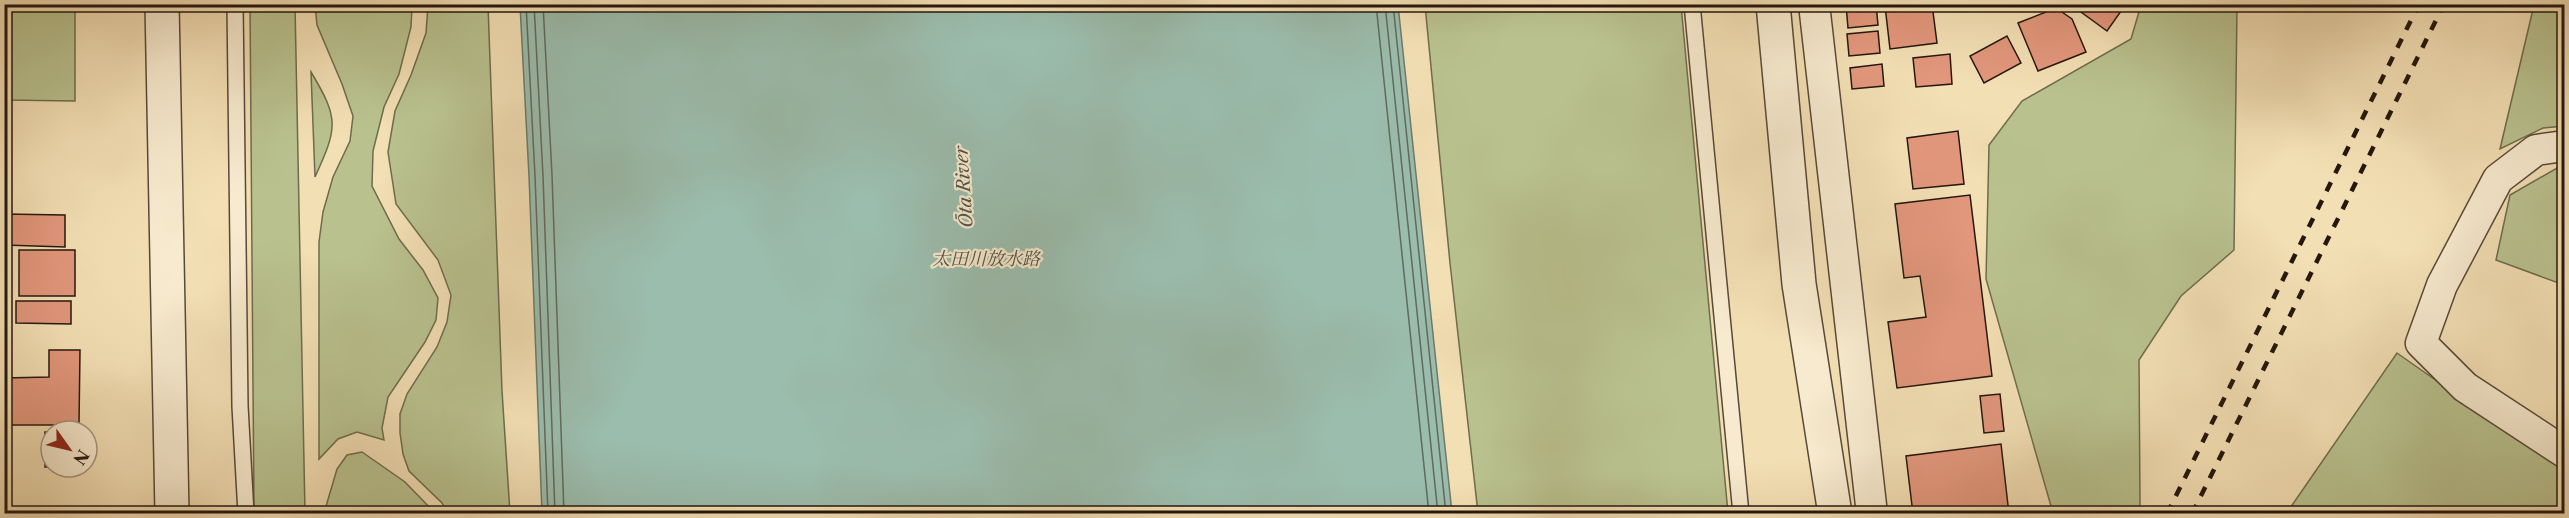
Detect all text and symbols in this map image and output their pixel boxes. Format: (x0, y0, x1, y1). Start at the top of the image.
water label: Ōta River (949, 144, 978, 229)
water label: 太田川放水路 (932, 248, 1042, 270)
north arrow (39, 419, 99, 479)
text: N (69, 446, 94, 469)

